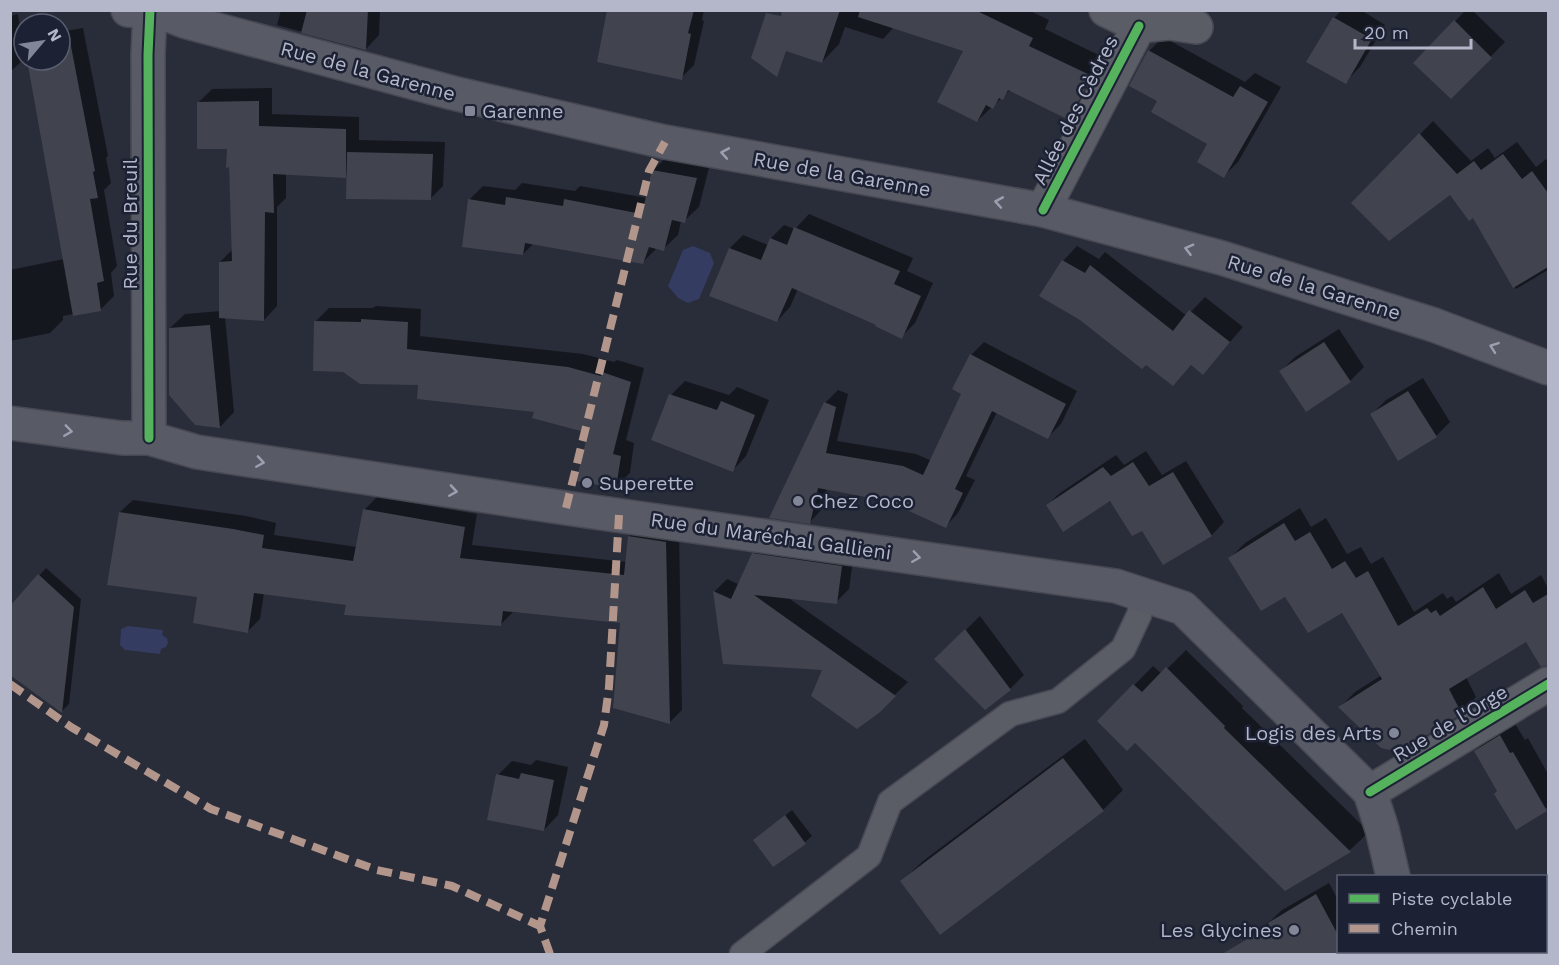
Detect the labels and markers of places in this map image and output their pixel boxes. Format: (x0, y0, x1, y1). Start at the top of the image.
place label: Garenne (482, 99, 563, 123)
marker: Garenne (463, 104, 477, 118)
place label: Superette (599, 471, 694, 495)
marker: Superette (580, 476, 594, 490)
place label: Chez Coco (810, 489, 914, 513)
marker: Chez Coco (791, 494, 805, 508)
place label: Logis des Arts (1245, 721, 1382, 745)
marker: Logis des Arts (1387, 726, 1401, 740)
place label: Les Glycines (1160, 918, 1282, 942)
marker: Les Glycines (1287, 923, 1301, 937)

